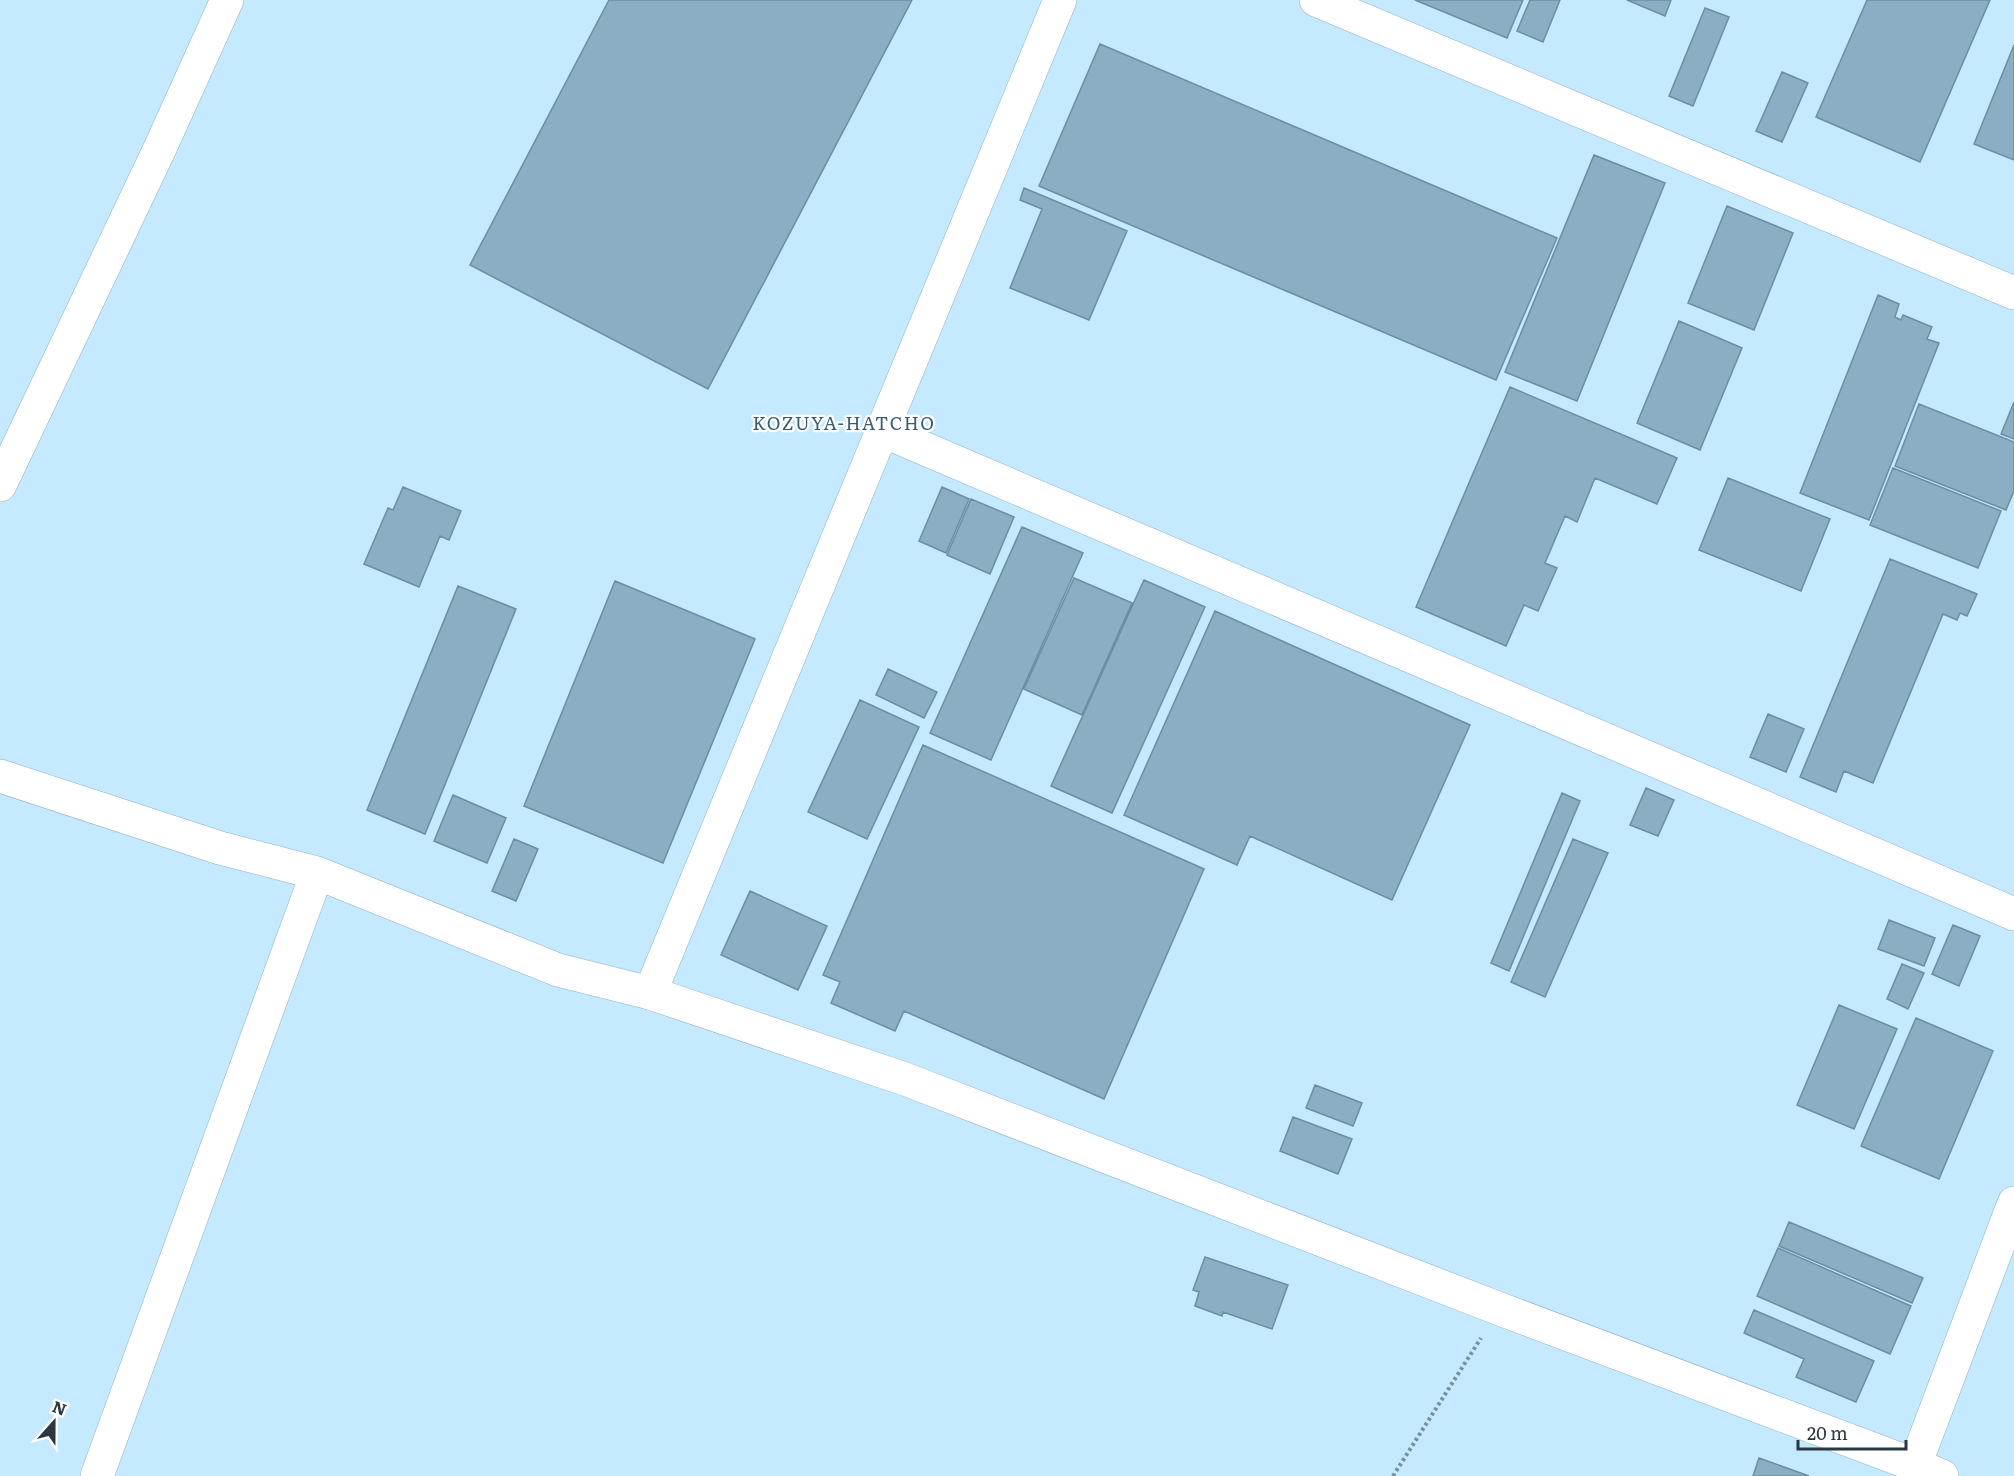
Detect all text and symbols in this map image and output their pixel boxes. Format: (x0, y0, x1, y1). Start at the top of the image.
district label: KOZUYA-HATCHO (753, 409, 936, 436)
north arrow (24, 1392, 84, 1452)
text: N (49, 1393, 70, 1421)
scale bar (1798, 1413, 1906, 1451)
text: 20 m (1807, 1419, 1848, 1446)

